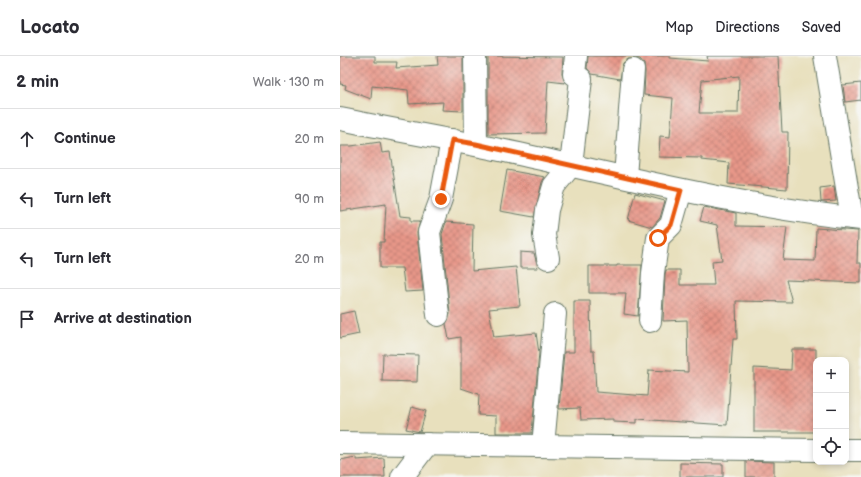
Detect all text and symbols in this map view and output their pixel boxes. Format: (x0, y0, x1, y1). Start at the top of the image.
text: Locato (20, 16, 80, 39)
text: Map (665, 19, 693, 36)
text: Directions (715, 19, 780, 36)
text: Saved (802, 19, 841, 36)
text: 2 min (16, 72, 59, 92)
text: Walk · 130 m (253, 74, 324, 90)
icon: ahead (16, 128, 38, 150)
text: Continue (54, 129, 116, 148)
text: 20 m (294, 131, 324, 147)
icon: left (16, 188, 38, 210)
text: Turn left (54, 189, 111, 208)
route end (432, 190, 450, 208)
text: 90 m (295, 191, 324, 207)
route start (649, 229, 667, 247)
icon: left (16, 248, 38, 270)
text: Turn left (54, 249, 111, 268)
text: 20 m (294, 251, 324, 267)
icon: arrive (16, 308, 38, 330)
text: Arrive at destination (54, 309, 192, 328)
map controls (813, 357, 849, 465)
button: + (813, 357, 849, 393)
button: − (813, 393, 849, 429)
button: locate (813, 429, 849, 465)

